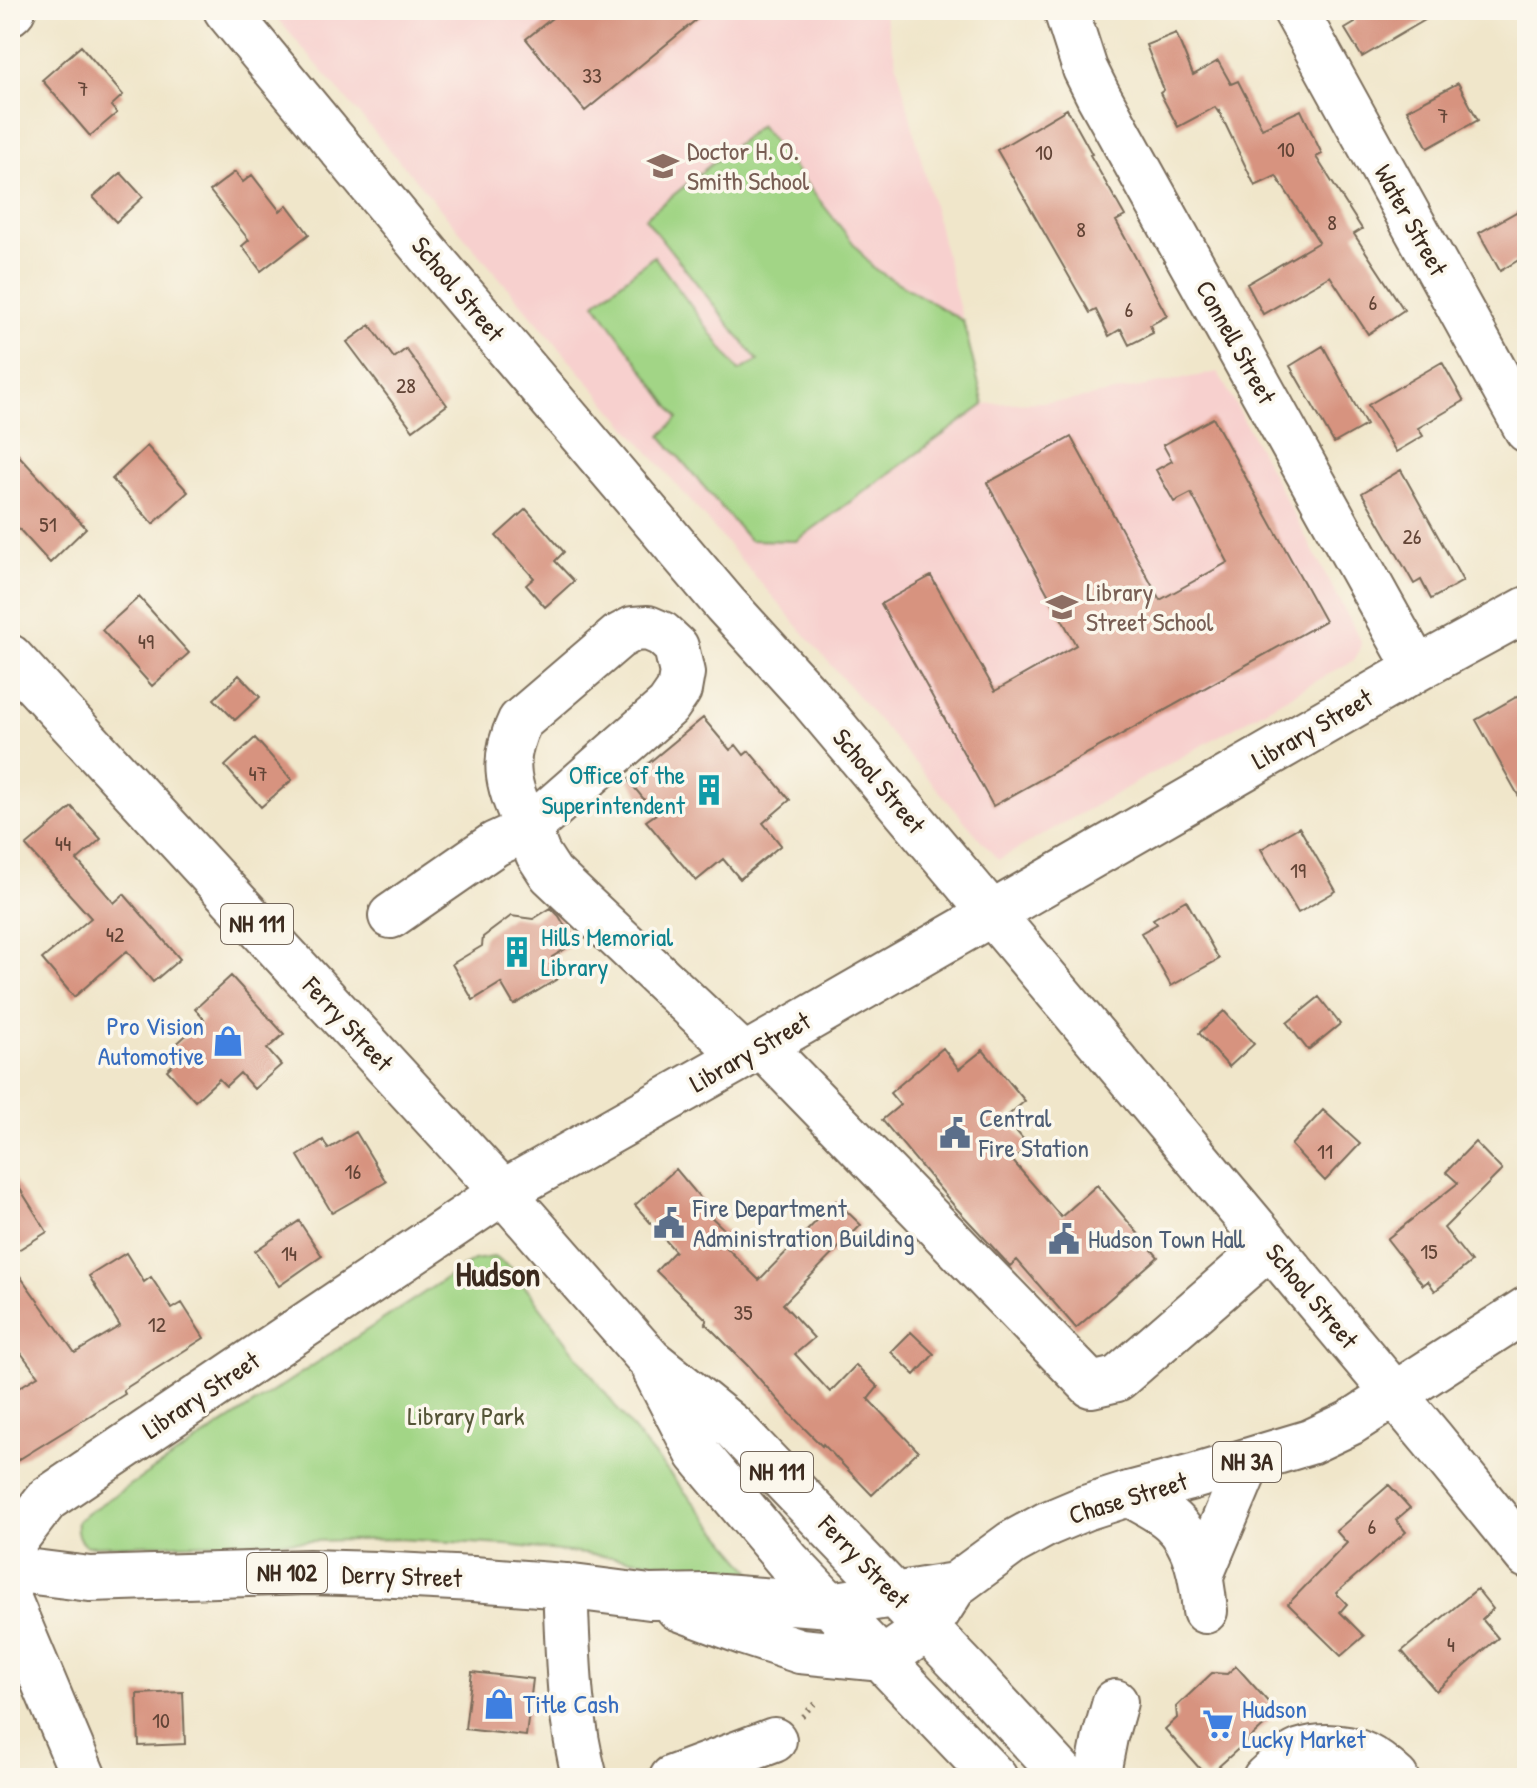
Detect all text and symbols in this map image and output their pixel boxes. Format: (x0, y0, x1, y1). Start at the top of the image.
house number: 33 (582, 60, 602, 90)
house number: 7 (78, 73, 88, 103)
house number: 7 (1438, 100, 1448, 130)
place label: Doctor H. O. Smith School (687, 133, 809, 198)
house number: 10 (1277, 134, 1295, 164)
house number: 10 (1035, 137, 1053, 167)
school or university icon: Doctor H. O. Smith School (646, 149, 680, 183)
street label: Water Street (1367, 158, 1457, 283)
house number: 8 (1327, 207, 1337, 237)
house number: 8 (1076, 214, 1086, 244)
street label: School Street (404, 229, 513, 350)
street label: Connell Street (1188, 274, 1285, 411)
house number: 6 (1369, 287, 1378, 317)
house number: 6 (1125, 294, 1134, 324)
house number: 28 (396, 370, 416, 400)
house number: 51 (39, 509, 57, 539)
house number: 26 (1402, 521, 1422, 551)
place label: Library Street School (1086, 574, 1213, 639)
school or university icon: Library Street School (1045, 590, 1079, 624)
house number: 49 (138, 626, 154, 656)
street label: Library Street (1245, 679, 1379, 777)
street label: School Street (825, 721, 934, 842)
place label: Office of the Superintendent (541, 757, 686, 822)
house number: 47 (248, 758, 268, 788)
building icon: Office of the Superintendent (692, 773, 726, 807)
house number: 44 (55, 828, 71, 858)
house number: 19 (1290, 855, 1306, 885)
road number: NH 111 (221, 904, 293, 944)
house number: 42 (106, 919, 125, 949)
place label: Hills Memorial Library (541, 919, 673, 984)
building icon: Hills Memorial Library (500, 935, 534, 969)
street label: Ferry Street (295, 968, 402, 1079)
street label: Library Street (683, 1002, 817, 1100)
place label: Pro Vision Automotive (98, 1008, 204, 1073)
shop icon: Pro Vision Automotive (211, 1024, 245, 1058)
place label: Central Fire Station (978, 1100, 1089, 1165)
public building icon: Central Fire Station (938, 1116, 972, 1150)
house number: 11 (1317, 1136, 1333, 1166)
house number: 16 (345, 1156, 362, 1186)
place label: Fire Department Administration Building (692, 1190, 915, 1255)
public building icon: Fire Department Administration Building (652, 1206, 686, 1240)
place label: Hudson Town Hall (1088, 1221, 1246, 1256)
public building icon: Hudson Town Hall (1047, 1222, 1081, 1256)
street label: School Street (1258, 1236, 1367, 1357)
house number: 15 (1420, 1236, 1438, 1266)
house number: 14 (281, 1238, 297, 1268)
district label: Hudson (456, 1251, 540, 1297)
house number: 35 (733, 1297, 753, 1327)
house number: 12 (148, 1309, 167, 1339)
street label: Library Street (135, 1342, 267, 1447)
park label: Library Park (408, 1398, 525, 1433)
road number: NH 3A (1213, 1442, 1281, 1482)
road number: NH 111 (741, 1452, 813, 1492)
street label: Chase Street (1064, 1463, 1192, 1532)
street label: Ferry Street (810, 1506, 919, 1617)
house number: 6 (1368, 1511, 1377, 1541)
road number: NH 102 (247, 1553, 327, 1593)
street label: Derry Street (341, 1556, 464, 1595)
house number: 4 (1447, 1629, 1455, 1659)
place label: Title Cash (523, 1686, 619, 1721)
shop icon: Title Cash (482, 1687, 516, 1721)
place label: Hudson Lucky Market (1242, 1691, 1367, 1756)
house number: 10 (152, 1705, 170, 1735)
supermarket icon: Hudson Lucky Market (1201, 1707, 1235, 1741)

